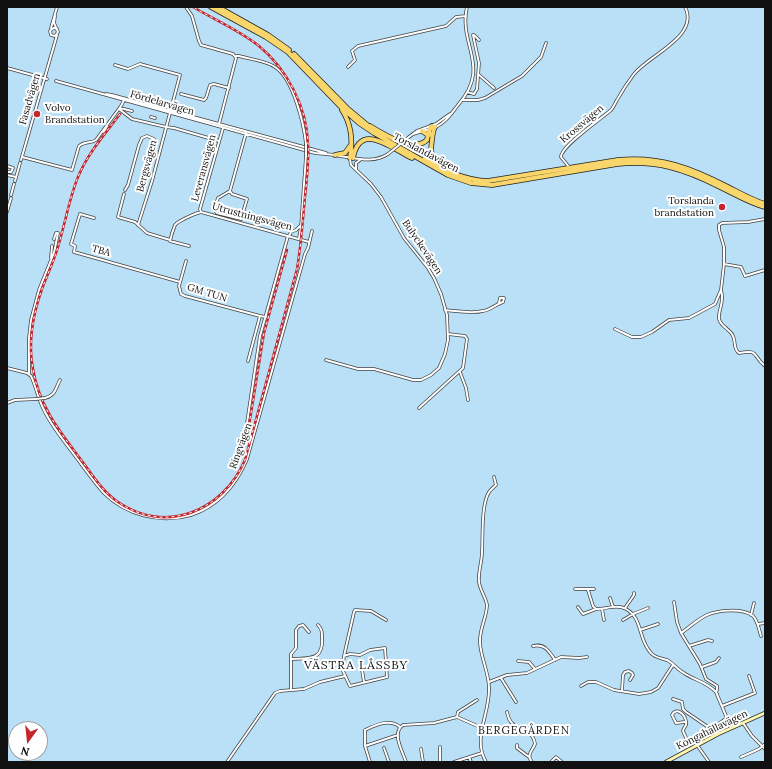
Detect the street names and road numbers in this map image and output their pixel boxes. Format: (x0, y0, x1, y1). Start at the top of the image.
street label: Fasadvägen (17, 72, 43, 126)
street label: Fördelarvägen (129, 88, 195, 118)
street label: Krossvägen (558, 102, 606, 146)
street label: Torslandavägen (391, 131, 461, 175)
street label: Leveransvägen (189, 133, 219, 203)
street label: Bergsvägen (134, 139, 160, 193)
street label: Utrustningsvägen (211, 201, 293, 233)
street label: Bulyckevägen (399, 218, 445, 276)
street label: TBA (90, 243, 112, 259)
street label: GM TUN (186, 281, 228, 305)
street label: Ringvägen (227, 421, 255, 471)
street label: Kongahällavägen (674, 708, 750, 752)

